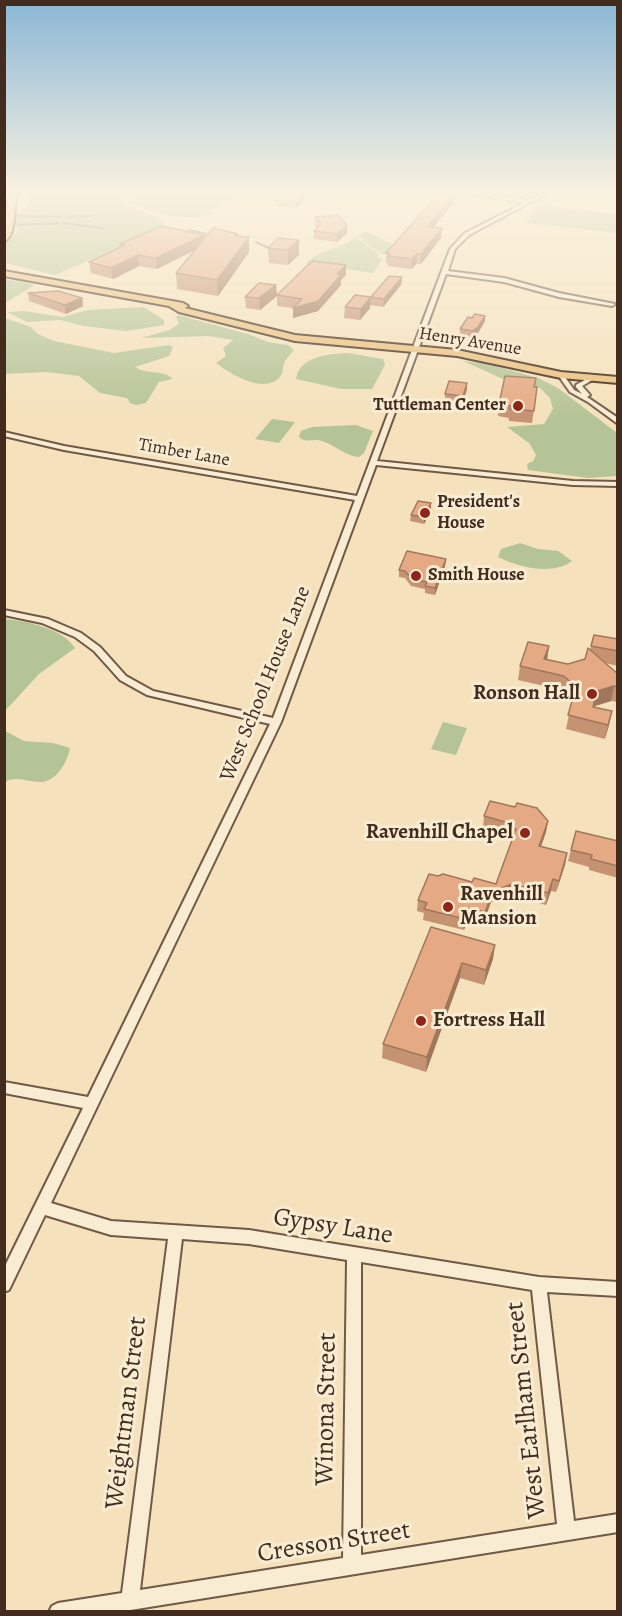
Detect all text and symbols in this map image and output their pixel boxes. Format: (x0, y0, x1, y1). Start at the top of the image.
street label: Henry Avenue (417, 323, 523, 361)
place label: Tuttleman Center (373, 395, 506, 417)
marker: Tuttleman Center (511, 399, 525, 413)
street label: Timber Lane (137, 434, 231, 472)
place label: President's House (437, 492, 520, 534)
marker: President's House (418, 506, 432, 520)
place label: Smith House (428, 565, 525, 587)
marker: Smith House (409, 569, 423, 583)
street label: West School House Lane (215, 583, 317, 785)
place label: Ronson Hall (473, 681, 580, 707)
marker: Ronson Hall (585, 687, 599, 701)
place label: Ravenhill Chapel (366, 820, 513, 846)
marker: Ravenhill Chapel (518, 826, 532, 840)
place label: Ravenhill Mansion (460, 882, 543, 932)
marker: Ravenhill Mansion (441, 900, 455, 914)
place label: Fortress Hall (433, 1008, 545, 1034)
marker: Fortress Hall (414, 1014, 428, 1028)
street label: Gypsy Lane (271, 1202, 395, 1252)
street label: West Earlham Street (500, 1300, 554, 1520)
street label: Weightman Street (100, 1315, 154, 1511)
street label: Winona Street (310, 1332, 344, 1486)
street label: Cresson Street (255, 1516, 413, 1570)

